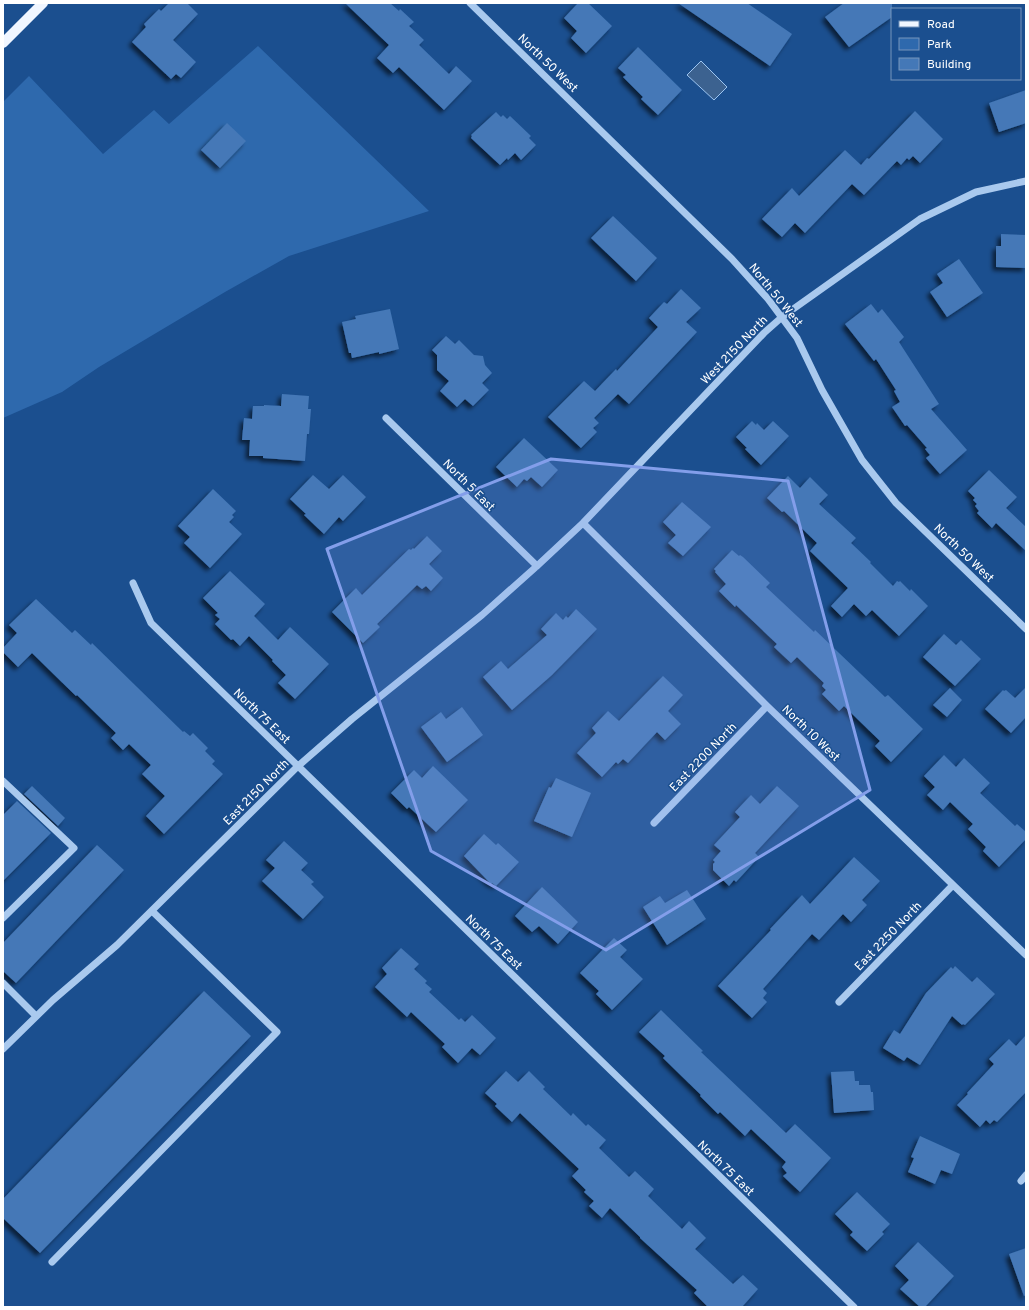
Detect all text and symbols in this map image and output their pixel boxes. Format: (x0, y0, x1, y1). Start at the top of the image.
legend (891, 8, 1021, 80)
text: Road (927, 17, 955, 33)
street label: North 50 West (514, 31, 581, 97)
text: Park (927, 37, 952, 53)
text: Building (927, 57, 971, 73)
street label: North 50 West (745, 260, 806, 331)
street label: West 2150 North (698, 313, 772, 389)
street label: North 5 East (439, 456, 498, 515)
street label: North 50 West (930, 521, 997, 587)
street label: North 75 East (229, 685, 293, 748)
street label: North 10 West (778, 702, 843, 765)
street label: East 2200 North (667, 720, 741, 796)
street label: East 2150 North (220, 756, 293, 829)
street label: East 2250 North (852, 899, 926, 975)
street label: North 75 East (461, 911, 525, 974)
street label: North 75 East (693, 1137, 757, 1200)

